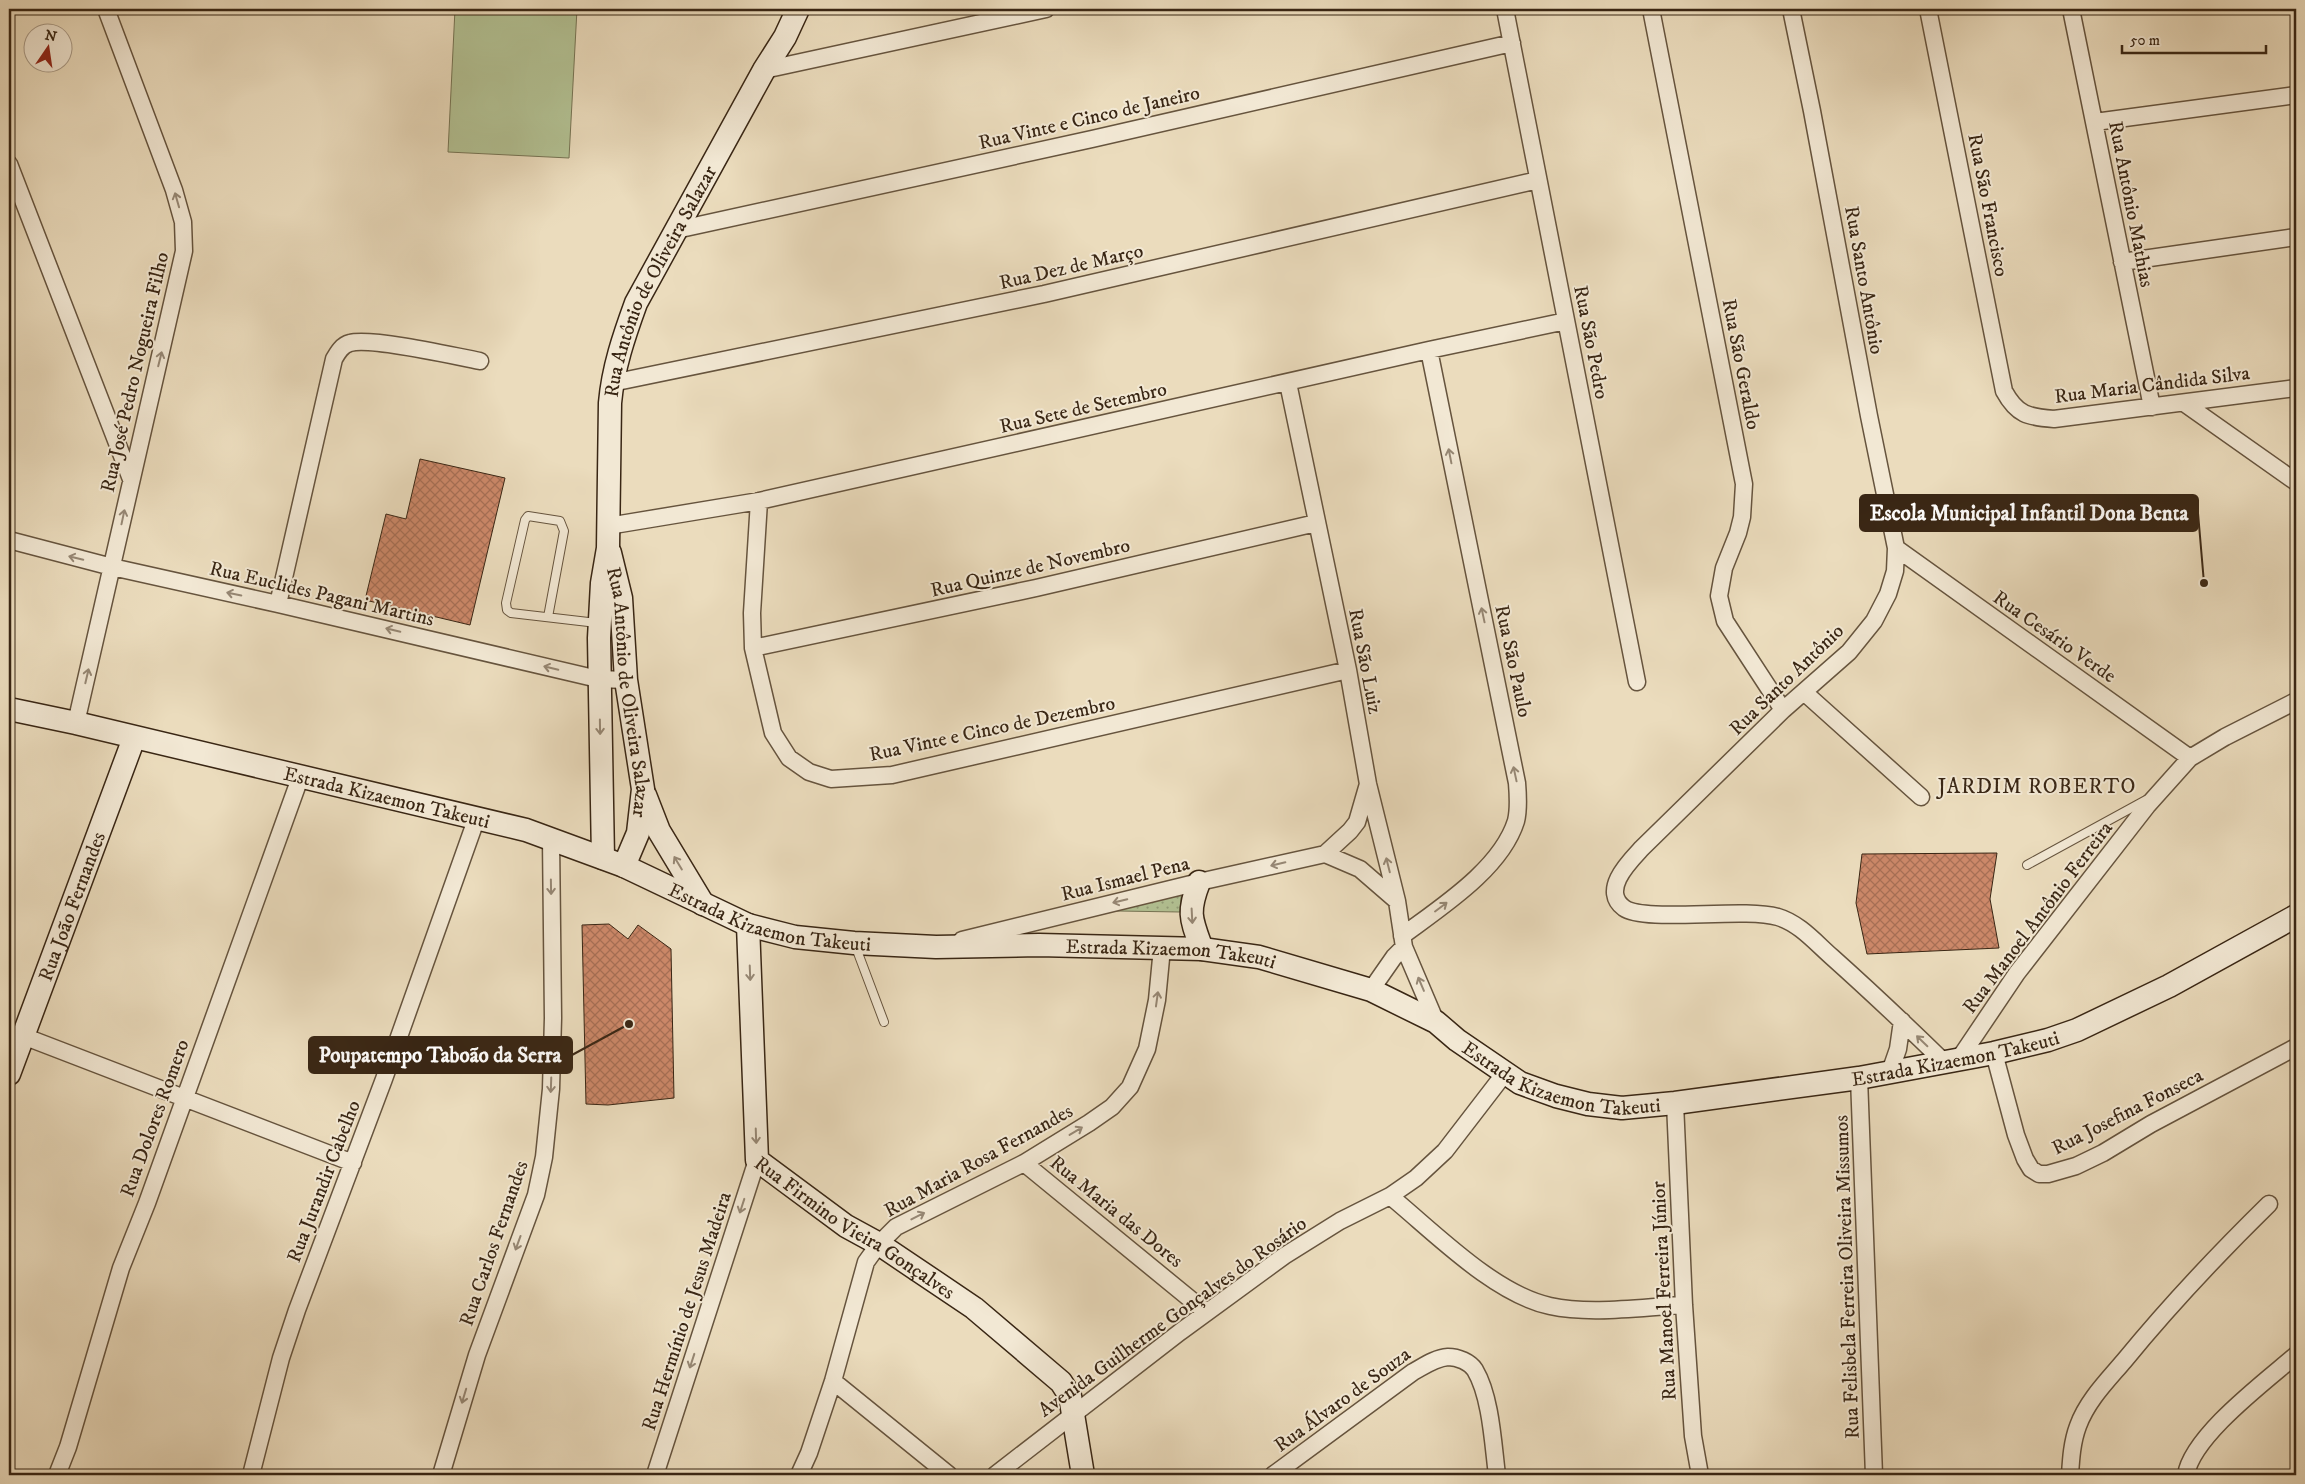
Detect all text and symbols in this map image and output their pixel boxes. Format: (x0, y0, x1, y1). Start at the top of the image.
north arrow (22, 22, 72, 72)
scale bar (2122, 22, 2266, 54)
text: N (43, 26, 59, 46)
text: 50 m (2130, 31, 2160, 50)
street label: Rua Vinte e Cinco de Janeiro (976, 81, 1202, 156)
street label: Rua Antônio Mathias (2102, 119, 2159, 290)
street label: Rua São Francisco (1961, 132, 2014, 279)
street label: Rua Antônio de Oliveira Salazar (600, 161, 723, 399)
one-way arrow (172, 192, 181, 208)
street label: Rua Santo Antônio (1838, 204, 1889, 356)
street label: Rua Dez de Março (997, 239, 1146, 296)
street label: Rua José Pedro Nogueira Filho (96, 250, 175, 495)
street label: Rua São Pedro (1567, 283, 1614, 401)
street label: Rua São Geraldo (1716, 297, 1765, 432)
one-way arrow (156, 351, 165, 367)
street label: Rua Maria Cândida Silva (2053, 361, 2252, 410)
street label: Rua Sete de Setembro (997, 377, 1169, 440)
one-way arrow (1445, 449, 1454, 465)
callout: Escola Municipal Infantil Dona Benta (1860, 495, 2198, 531)
text: Escola Municipal Infantil Dona Benta (1870, 501, 2189, 527)
one-way arrow (119, 509, 128, 525)
street label: Rua Quinze de Novembro (928, 533, 1132, 604)
one-way arrow (68, 553, 84, 562)
street label: Rua Euclides Pagani Martins (207, 556, 437, 633)
street label: Rua Antônio de Oliveira Salazar (600, 564, 655, 819)
street label: Rua Cesário Verde (1988, 586, 2121, 689)
one-way arrow (227, 589, 243, 598)
street label: Rua São Paulo (1488, 603, 1537, 720)
street label: Rua São Luiz (1342, 607, 1387, 716)
one-way arrow (1477, 608, 1487, 624)
street label: Rua Santo Antônio (1724, 619, 1850, 741)
one-way arrow (385, 625, 401, 634)
one-way arrow (543, 663, 559, 672)
one-way arrow (83, 668, 92, 684)
street label: Rua Vinte e Cinco de Dezembro (867, 691, 1118, 768)
one-way arrow (595, 719, 604, 735)
street label: Estrada Kizaemon Takeuti (281, 762, 492, 835)
one-way arrow (1510, 767, 1520, 783)
district label: JARDIM ROBERTO (1936, 774, 2136, 800)
street label: Rua Manoel Antônio Ferreira (1958, 816, 2119, 1019)
street label: Rua João Fernandes (34, 828, 112, 985)
street label: Rua Ismael Pena (1059, 851, 1193, 907)
one-way arrow (672, 856, 682, 870)
one-way arrow (1383, 857, 1392, 873)
one-way arrow (1270, 860, 1286, 869)
street label: Estrada Kizaemon Takeuti (664, 878, 872, 958)
one-way arrow (546, 879, 556, 895)
one-way arrow (1112, 897, 1128, 907)
one-way arrow (1434, 902, 1448, 912)
one-way arrow (1187, 907, 1197, 923)
street label: Estrada Kizaemon Takeuti (1065, 935, 1279, 975)
one-way arrow (745, 965, 755, 981)
one-way arrow (1416, 977, 1425, 992)
one-way arrow (1152, 992, 1162, 1008)
street label: Estrada Kizaemon Takeuti (1850, 1026, 2063, 1093)
one-way arrow (1916, 1035, 1929, 1047)
street label: Rua Dolores Romero (115, 1036, 196, 1201)
street label: Estrada Kizaemon Takeuti (1457, 1036, 1662, 1122)
callout: Poupatempo Taboão da Serra (309, 1037, 572, 1073)
text: Poupatempo Taboão da Serra (319, 1043, 563, 1069)
street label: Rua Josefina Fonseca (2048, 1063, 2208, 1161)
one-way arrow (547, 1077, 556, 1093)
street label: Rua Jurandir Cabelho (282, 1097, 367, 1266)
street label: Rua Maria Rosa Fernandes (880, 1099, 1078, 1224)
street label: Rua Felisbela Ferreira Oliveira Missumos (1829, 1114, 1866, 1439)
one-way arrow (1069, 1126, 1083, 1136)
one-way arrow (752, 1128, 761, 1144)
street label: Rua Firmino Vieira Gonçalves (749, 1151, 959, 1306)
street label: Rua Maria das Dores (1044, 1151, 1188, 1274)
street label: Rua Carlos Fernandes (454, 1157, 535, 1329)
street label: Rua Manoel Ferreira Júnior (1646, 1180, 1683, 1401)
street label: Rua Hermínio de Jesus Madeira (637, 1188, 738, 1434)
one-way arrow (737, 1198, 747, 1214)
one-way arrow (910, 1211, 925, 1220)
street label: Avenida Guilherme Gonçalves do Rosário (1034, 1211, 1312, 1423)
one-way arrow (513, 1235, 522, 1250)
street label: Rua Álvaro de Souza (1269, 1341, 1416, 1458)
one-way arrow (687, 1352, 696, 1368)
one-way arrow (459, 1388, 469, 1404)

